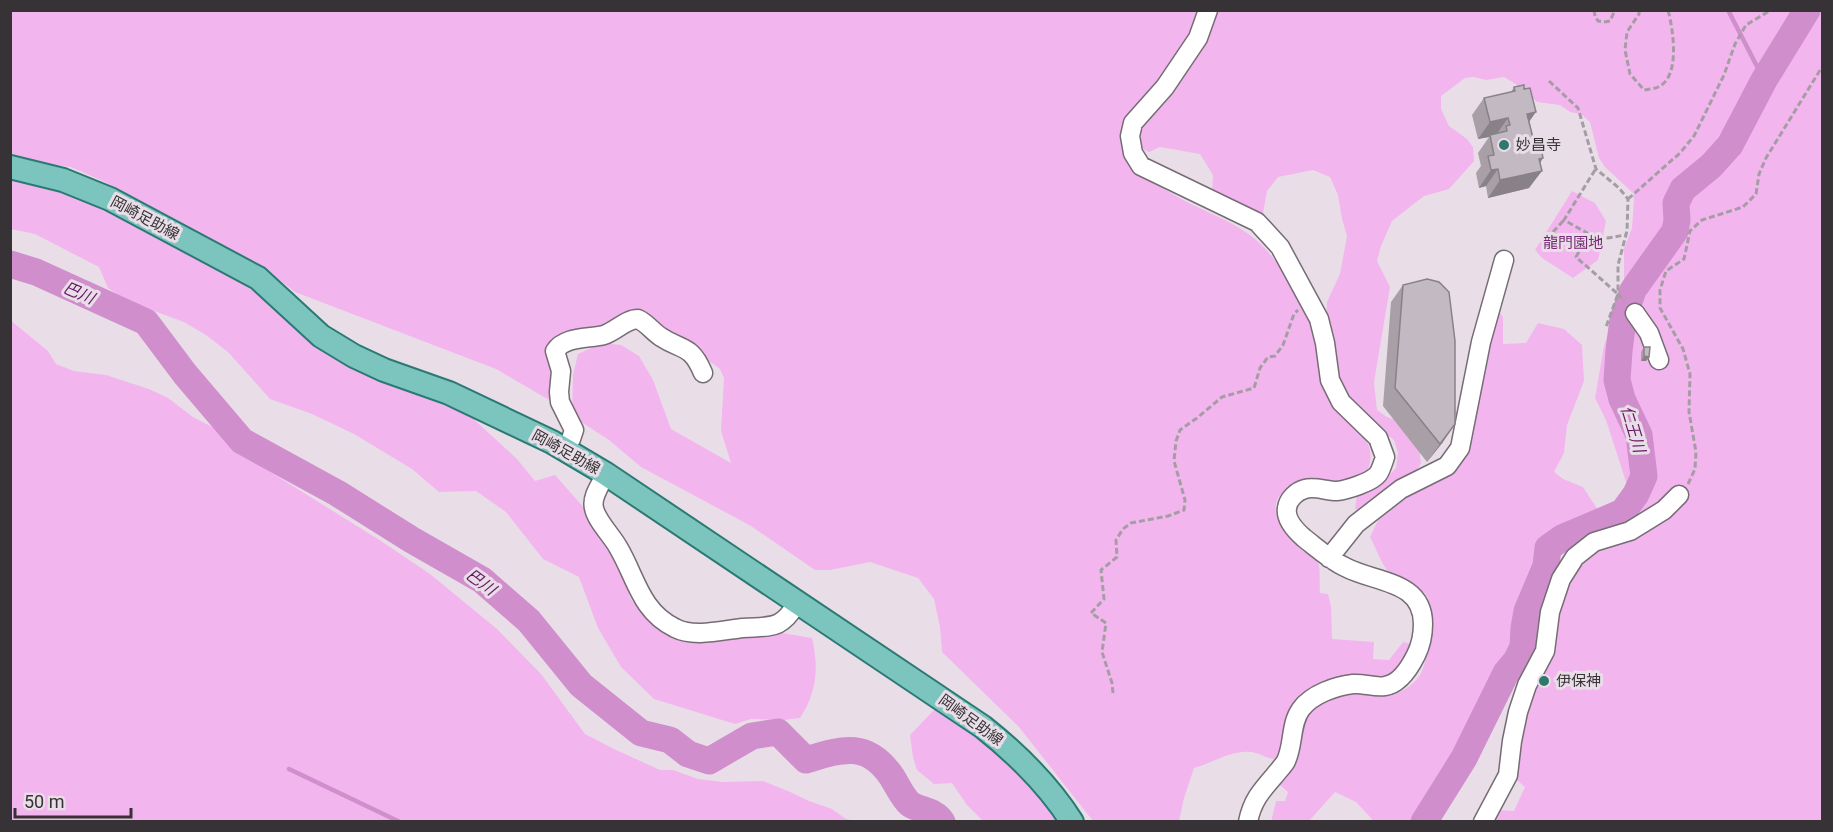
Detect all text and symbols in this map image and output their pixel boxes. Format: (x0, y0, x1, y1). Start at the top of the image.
place label: 妙昌寺 (1516, 136, 1561, 154)
marker: 妙昌寺 (1497, 138, 1511, 152)
street label: 岡崎足助線 (108, 192, 182, 244)
park label: 龍門園地 (1543, 234, 1603, 252)
water label: 巴川 (61, 278, 99, 309)
water label: 仁王川 (1617, 403, 1650, 457)
street label: 岡崎足助線 (529, 426, 603, 478)
water label: 巴川 (462, 565, 501, 600)
place label: 伊保神 (1556, 672, 1601, 690)
marker: 伊保神 (1537, 674, 1551, 688)
street label: 岡崎足助線 (935, 691, 1007, 749)
scale bar (15, 781, 130, 819)
text: 50 m (24, 791, 64, 812)

